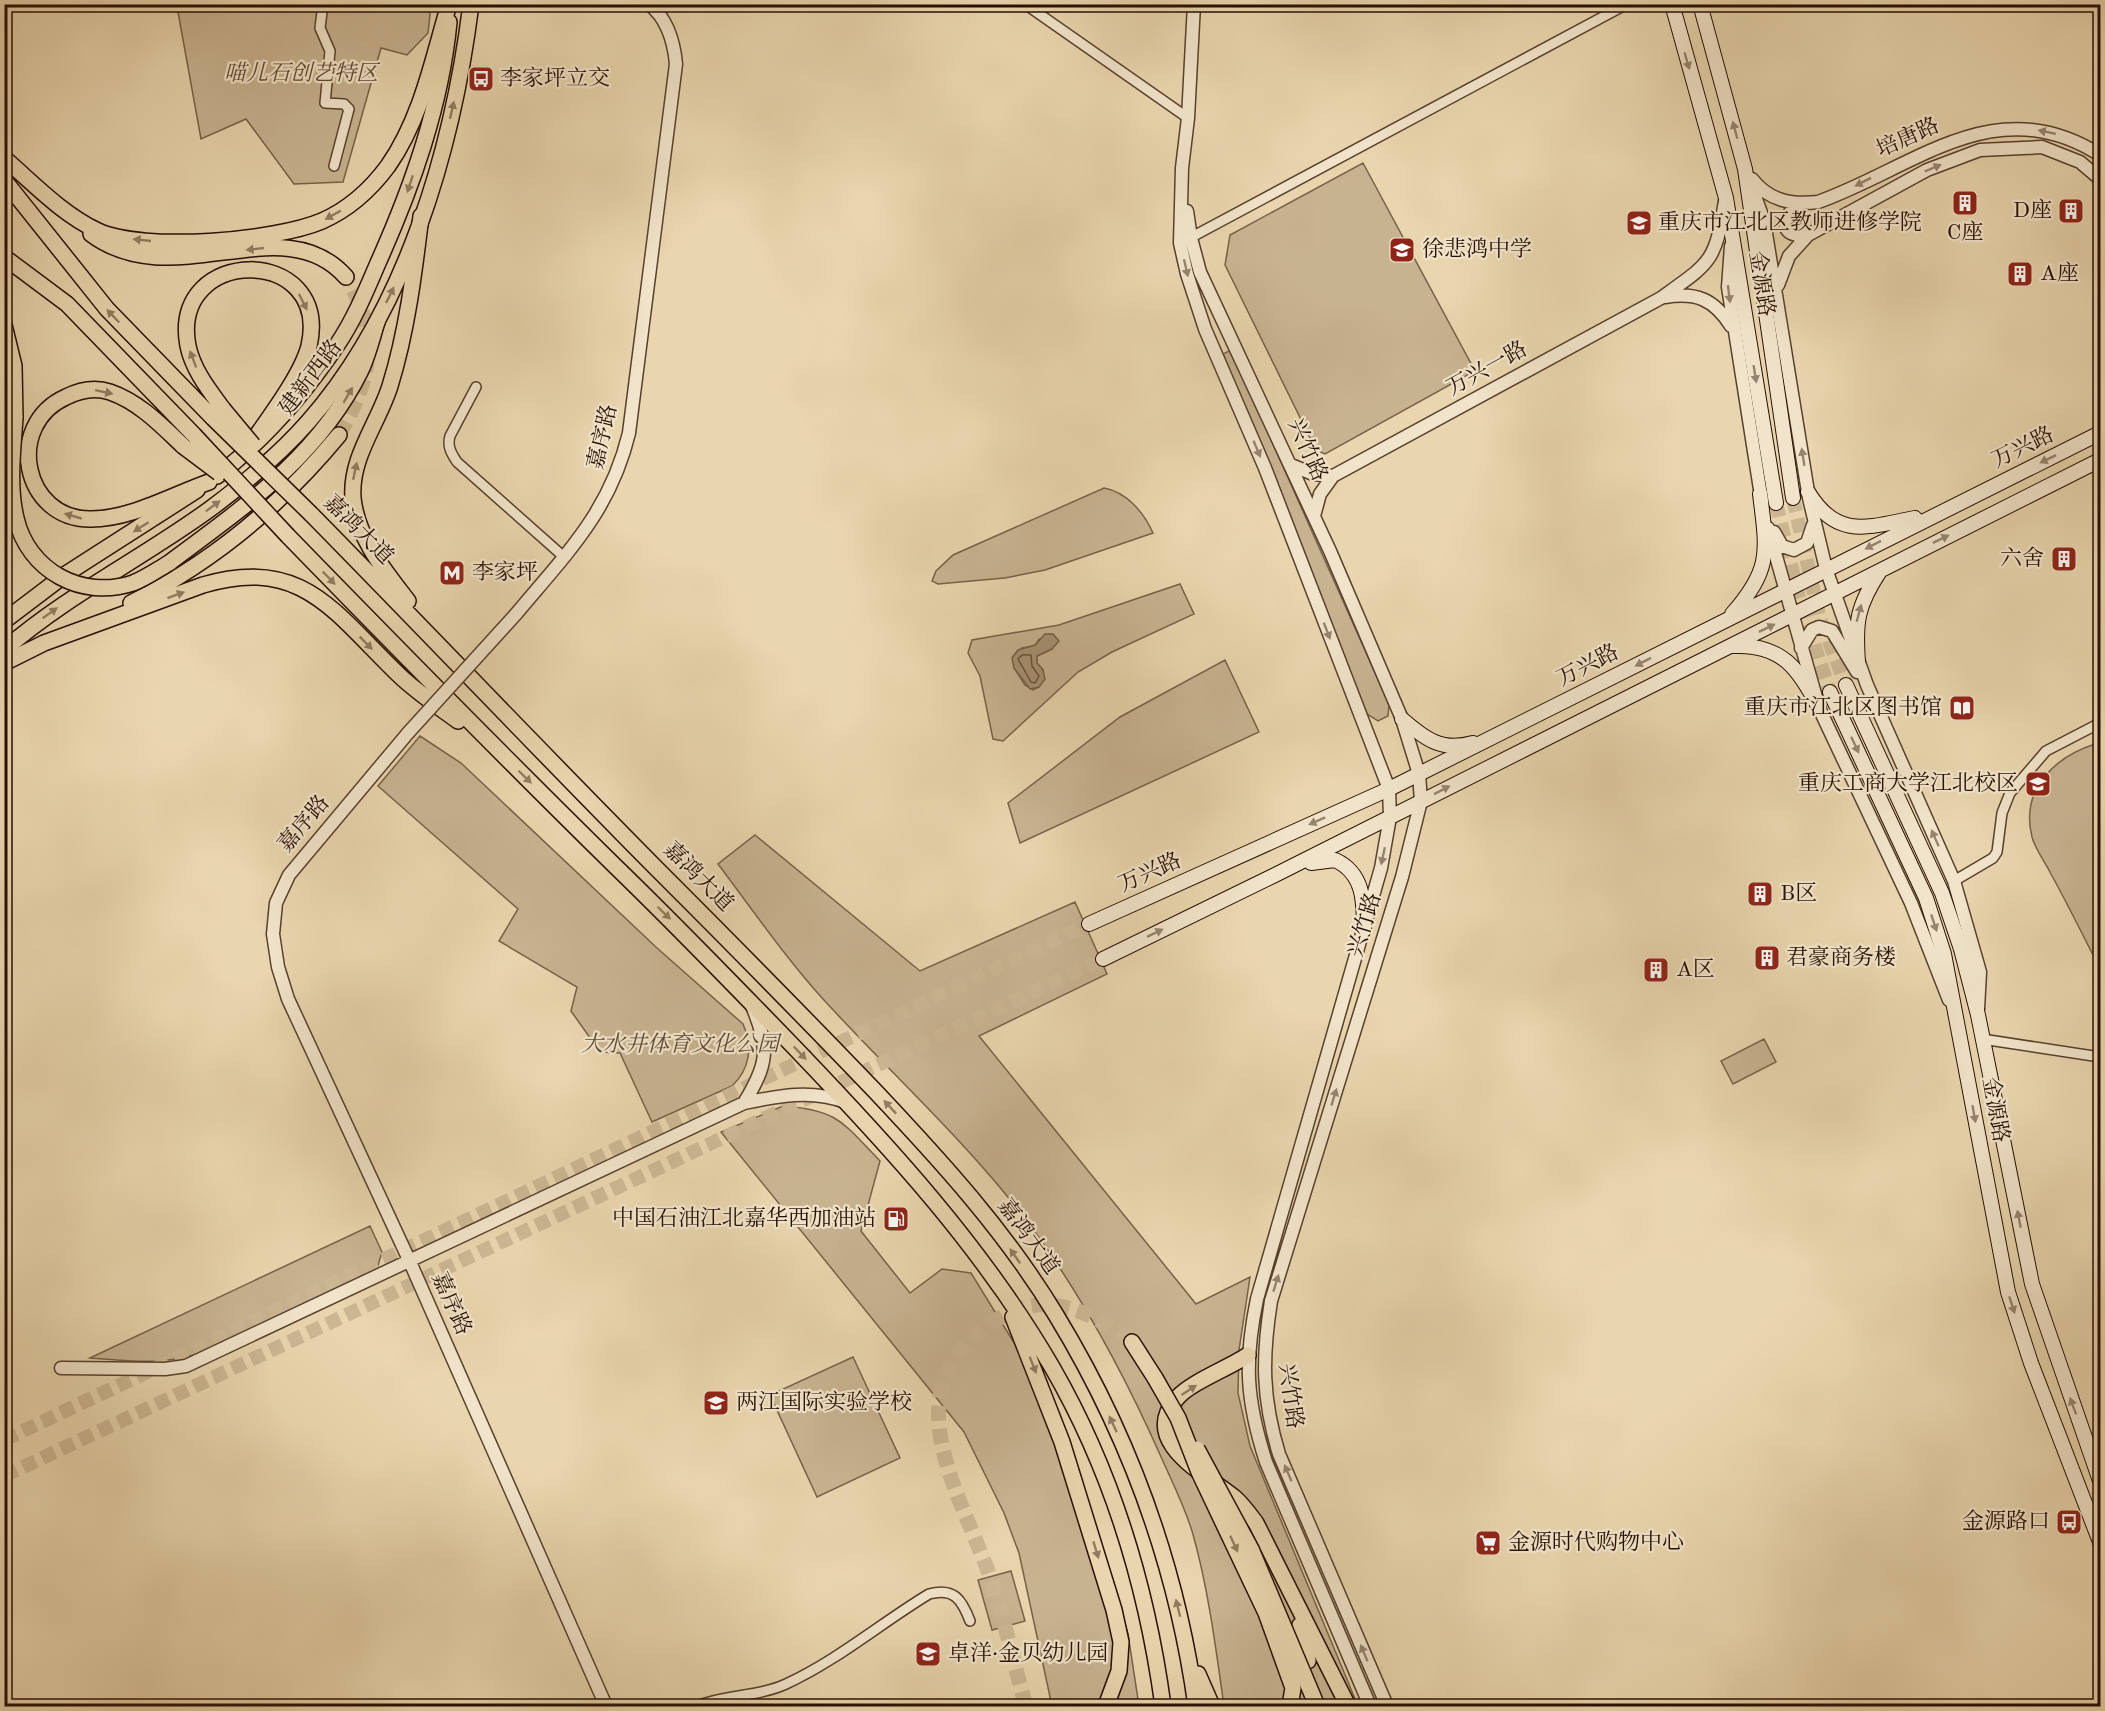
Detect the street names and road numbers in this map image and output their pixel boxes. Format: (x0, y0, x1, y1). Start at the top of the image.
street label: 培唐路 (1873, 113, 1943, 161)
street label: 金源路 (1745, 249, 1779, 318)
street label: 建新西路 (274, 335, 346, 420)
street label: 万兴一路 (1442, 336, 1531, 400)
street label: 嘉序路 (583, 402, 621, 472)
street label: 兴竹路 (1284, 415, 1332, 485)
street label: 万兴路 (1988, 422, 2057, 472)
street label: 嘉鸿大道 (319, 490, 398, 569)
street label: 万兴路 (1553, 639, 1622, 691)
street label: 嘉序路 (273, 790, 334, 856)
street label: 嘉鸿大道 (659, 837, 738, 916)
street label: 万兴路 (1115, 848, 1185, 896)
street label: 兴竹路 (1343, 890, 1385, 960)
street label: 金源路 (1978, 1075, 2014, 1144)
street label: 嘉鸿大道 (993, 1194, 1064, 1279)
street label: 嘉序路 (428, 1269, 476, 1339)
street label: 兴竹路 (1275, 1362, 1307, 1430)

